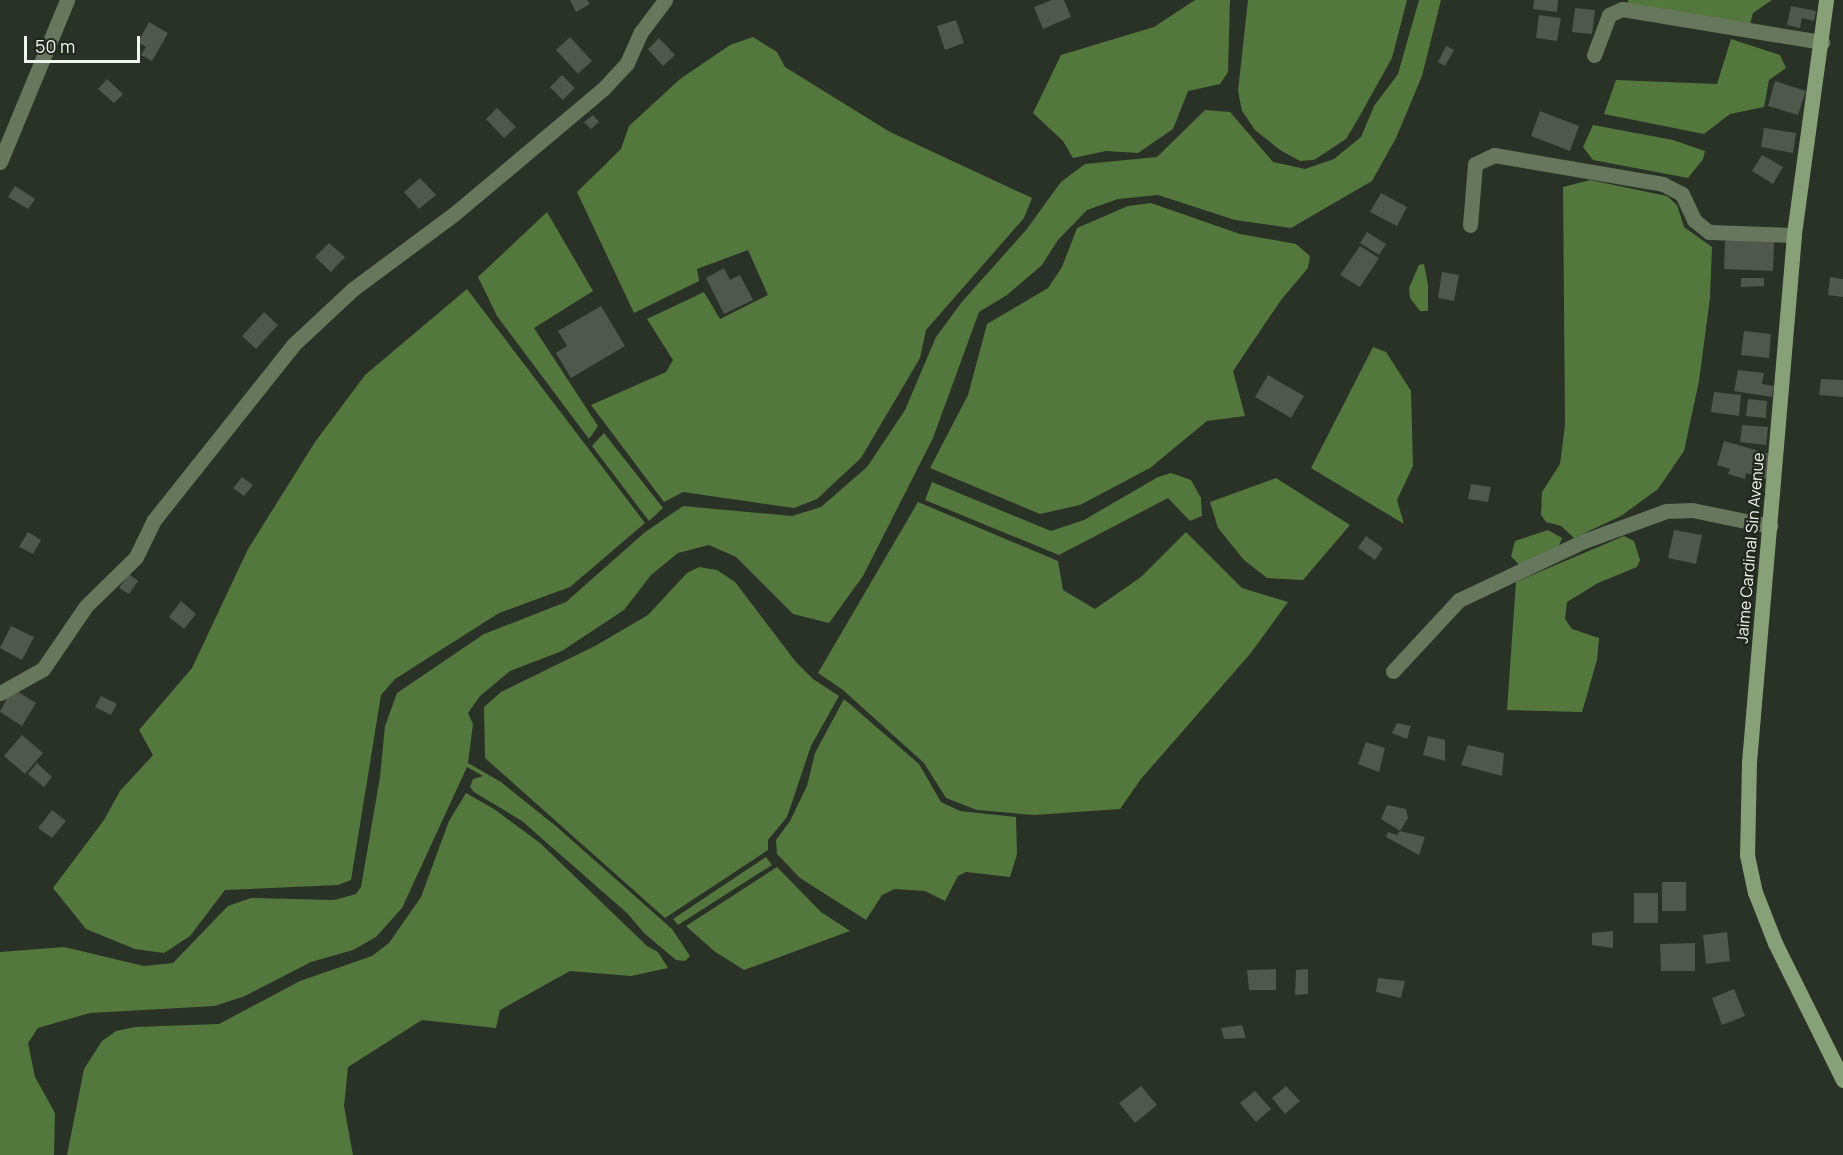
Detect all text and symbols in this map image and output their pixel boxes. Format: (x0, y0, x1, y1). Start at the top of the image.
scale bar (27, 24, 142, 62)
text: 50 m (35, 34, 75, 58)
street label: Jaime Cardinal Sin Avenue (1732, 452, 1768, 644)

